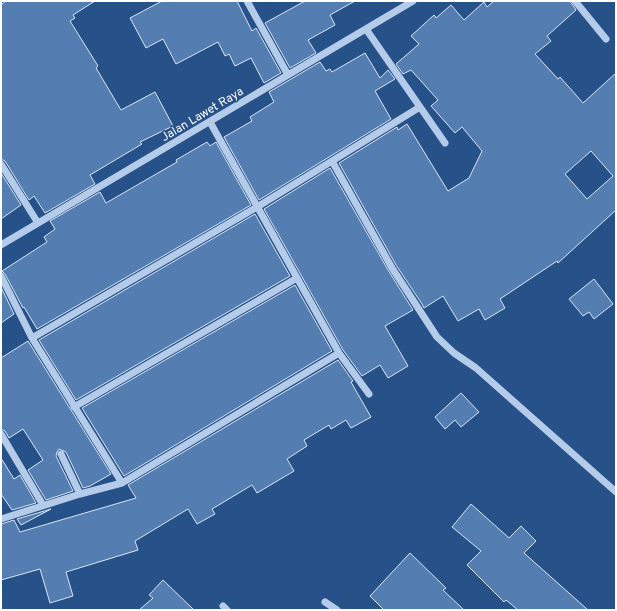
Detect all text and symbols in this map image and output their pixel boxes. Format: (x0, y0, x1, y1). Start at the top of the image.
street label: Jalan Lawet Raya (158, 84, 247, 146)

